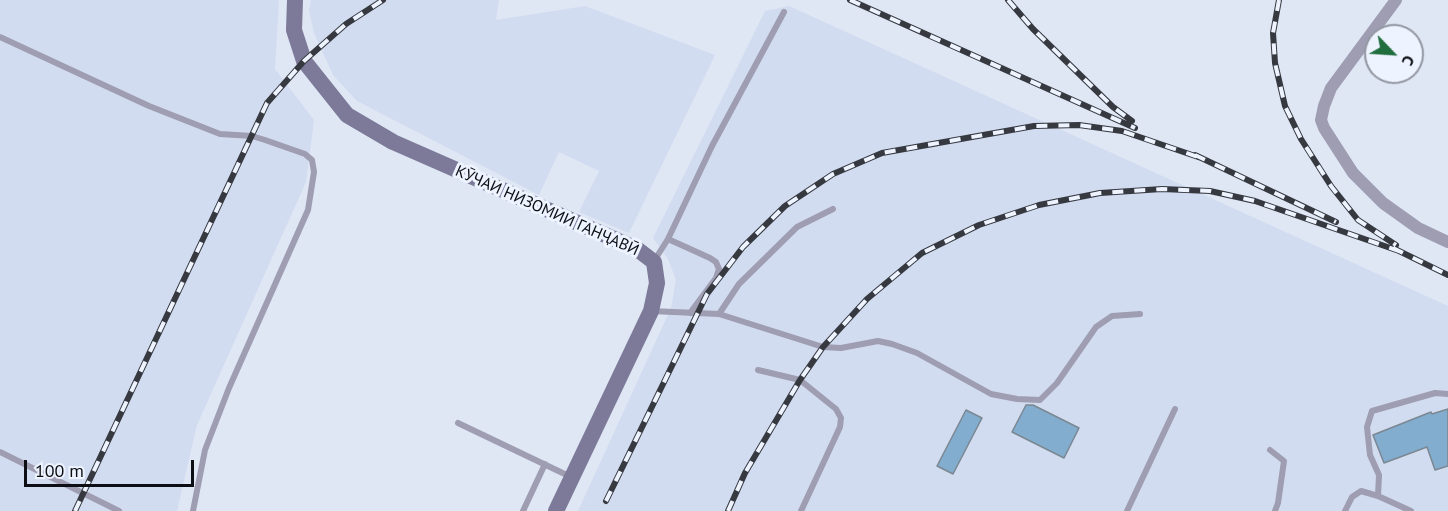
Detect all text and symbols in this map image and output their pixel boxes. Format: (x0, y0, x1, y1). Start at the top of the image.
north arrow (1364, 24, 1424, 84)
text: С (1398, 52, 1419, 69)
street label: КӮЧАИ НИЗОМИИ ГАНҶАВӢ (452, 162, 642, 260)
scale bar (27, 448, 196, 486)
text: 100 m (35, 459, 84, 482)

